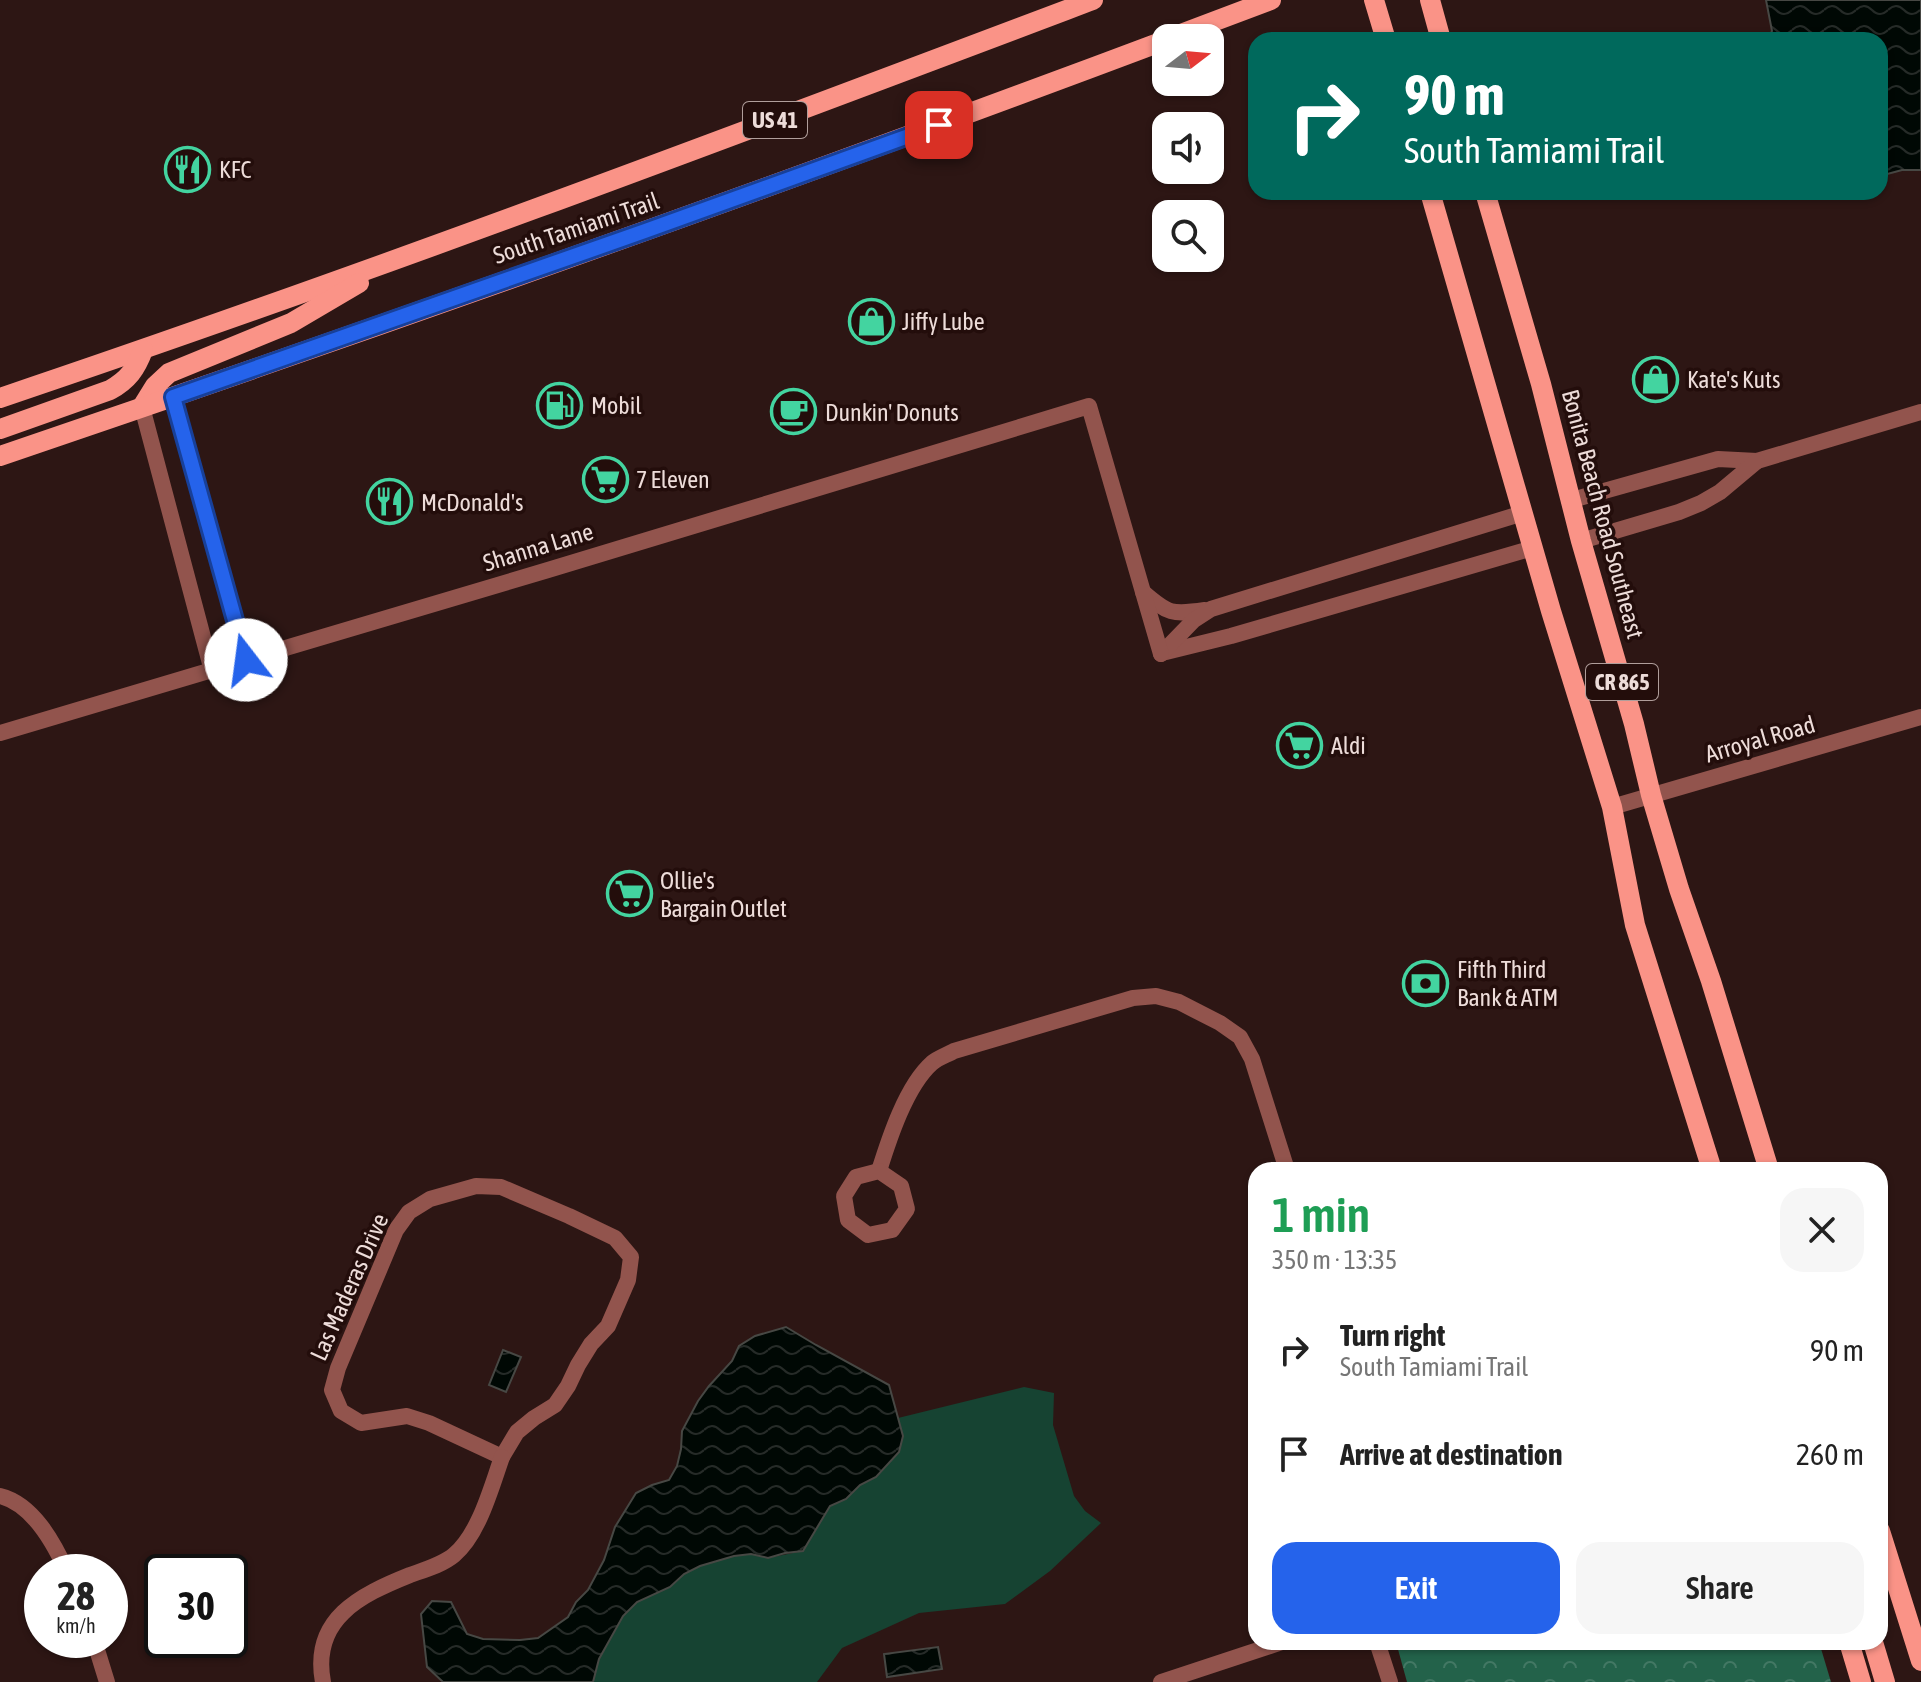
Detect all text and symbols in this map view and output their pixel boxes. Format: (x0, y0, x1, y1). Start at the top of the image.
north arrow (1152, 24, 1224, 96)
map controls (1152, 24, 1224, 272)
text: 90 m (1404, 63, 1505, 127)
icon: right (1272, 64, 1376, 168)
pin (905, 91, 973, 159)
road number: US 41 (743, 102, 807, 138)
icon: arrive (917, 103, 961, 147)
button: sound (1152, 112, 1224, 184)
text: South Tamiami Trail (1404, 129, 1664, 171)
restaurant icon: KFC (164, 145, 212, 193)
place label: KFC (219, 156, 251, 183)
street label: South Tamiami Trail (490, 187, 663, 269)
button: search (1152, 200, 1224, 272)
shop icon: Jiffy Lube (847, 297, 895, 345)
place label: Jiffy Lube (902, 308, 985, 335)
shop icon: Kate's Kuts (1632, 355, 1680, 403)
place label: Kate's Kuts (1687, 366, 1780, 393)
fuel station icon: Mobil (536, 381, 584, 429)
street label: Bonita Beach Road Southeast (1557, 387, 1649, 641)
cafe icon: Dunkin' Donuts (770, 388, 818, 436)
place label: Mobil (591, 392, 642, 419)
place label: Dunkin' Donuts (825, 399, 959, 426)
supermarket icon: 7 Eleven (581, 455, 629, 503)
place label: 7 Eleven (636, 466, 710, 493)
restaurant icon: McDonald's (366, 478, 414, 526)
place label: McDonald's (421, 489, 523, 516)
street label: Shanna Lane (480, 517, 596, 577)
position arrow (204, 618, 288, 702)
road number: CR 865 (1586, 664, 1658, 700)
street label: Arroyal Road (1702, 710, 1818, 768)
supermarket icon: Aldi (1276, 721, 1324, 769)
place label: Aldi (1331, 732, 1366, 759)
place label: Ollie's Bargain Outlet (660, 867, 787, 922)
supermarket icon: Ollie's Bargain Outlet (605, 870, 653, 918)
place label: Fifth Third Bank & ATM (1457, 956, 1558, 1011)
bank icon: Fifth Third Bank & ATM (1402, 959, 1450, 1007)
text: 1 min (1272, 1187, 1370, 1242)
button: close (1780, 1188, 1864, 1272)
street label: Las Maderas Drive (305, 1209, 393, 1365)
text: 350 m · 13:35 (1272, 1245, 1397, 1275)
text: Turn right (1340, 1318, 1446, 1352)
icon: right (1272, 1328, 1316, 1372)
text: 90 m (1810, 1333, 1864, 1367)
text: South Tamiami Trail (1340, 1352, 1528, 1382)
icon: arrive (1272, 1432, 1316, 1476)
text: Arrive at destination (1340, 1437, 1562, 1471)
text: 260 m (1796, 1437, 1864, 1471)
button: Exit (1272, 1542, 1560, 1634)
button: Share (1576, 1542, 1864, 1634)
speed limit sign: 30 (144, 1554, 248, 1658)
text: 28 (57, 1573, 95, 1618)
text: km/h (56, 1614, 96, 1637)

